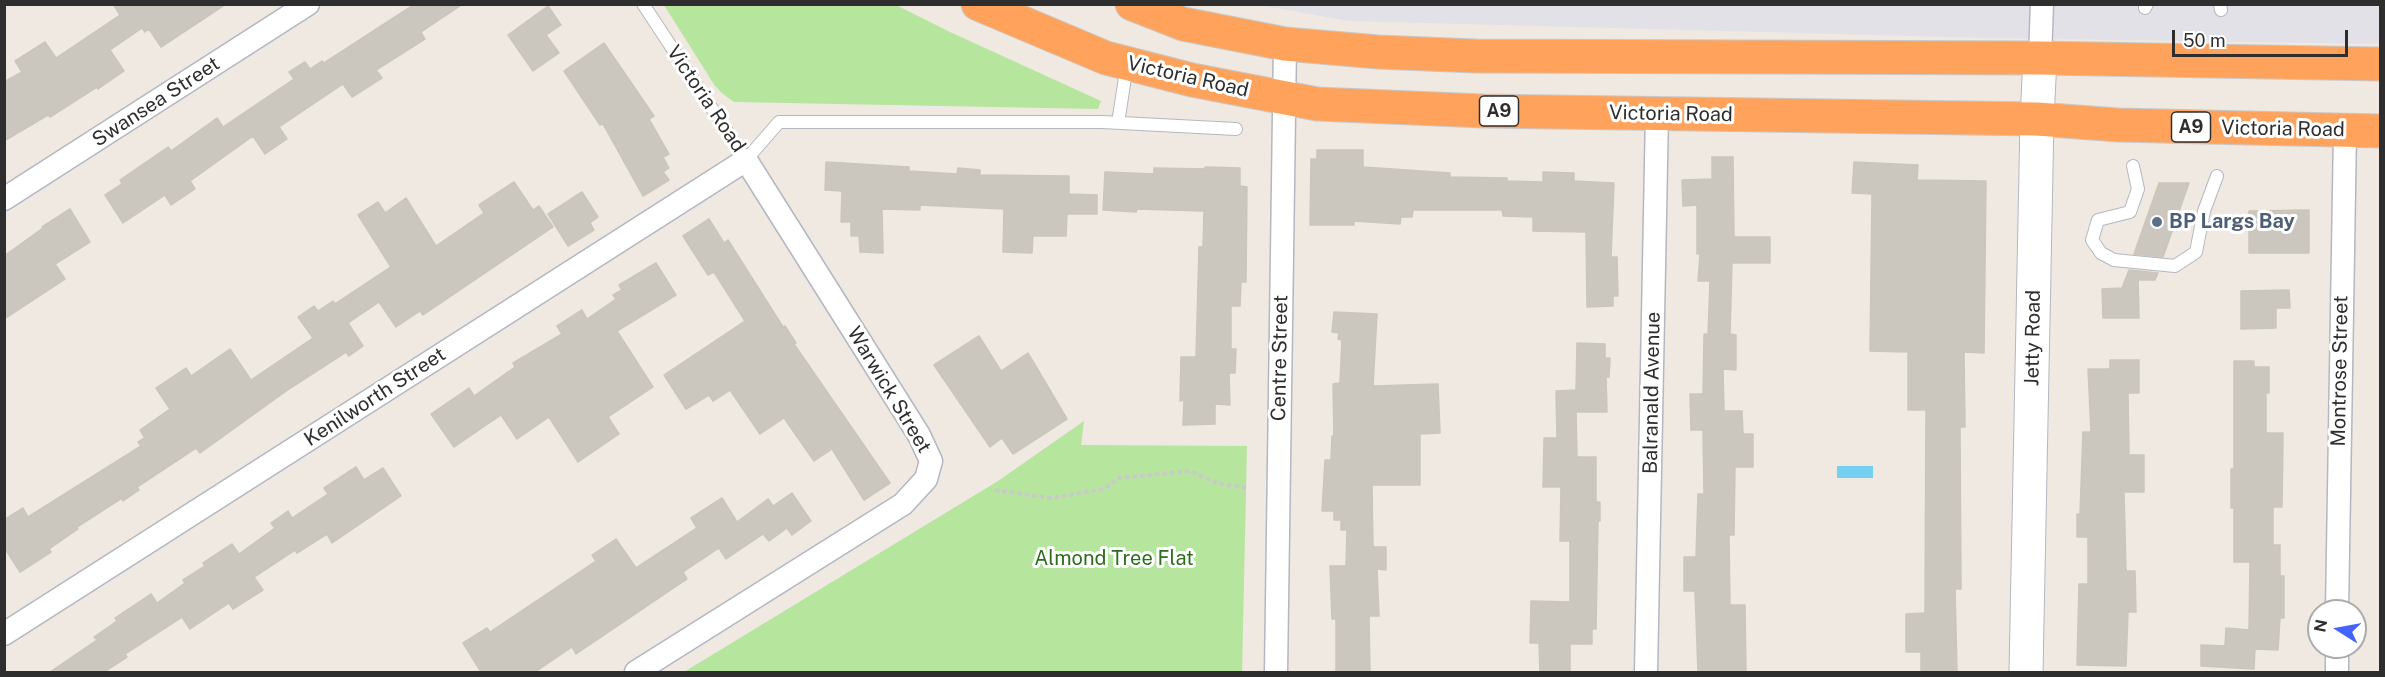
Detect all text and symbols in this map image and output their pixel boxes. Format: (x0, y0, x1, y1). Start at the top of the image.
scale bar (2175, 18, 2350, 56)
text: 50 m (2183, 30, 2226, 51)
street label: Victoria Road (661, 41, 751, 157)
street label: Victoria Road (1125, 51, 1251, 103)
street label: Swansea Street (88, 52, 224, 152)
road number: A9 (1480, 96, 1518, 126)
street label: Victoria Road (1609, 101, 1733, 127)
road number: A9 (2172, 112, 2210, 142)
street label: Victoria Road (2221, 116, 2345, 142)
place label: BP Largs Bay (2169, 210, 2295, 234)
marker: BP Largs Bay (2150, 215, 2164, 229)
street label: Jetty Road (2020, 290, 2046, 386)
street label: Centre Street (1267, 295, 1293, 421)
street label: Montrose Street (2327, 295, 2353, 447)
street label: Balranald Avenue (1639, 312, 1665, 474)
street label: Warwick Street (842, 322, 936, 458)
street label: Kenilworth Street (300, 342, 450, 452)
park label: Almond Tree Flat (1034, 547, 1194, 571)
north arrow (2307, 599, 2367, 659)
text: N (2310, 618, 2331, 634)

